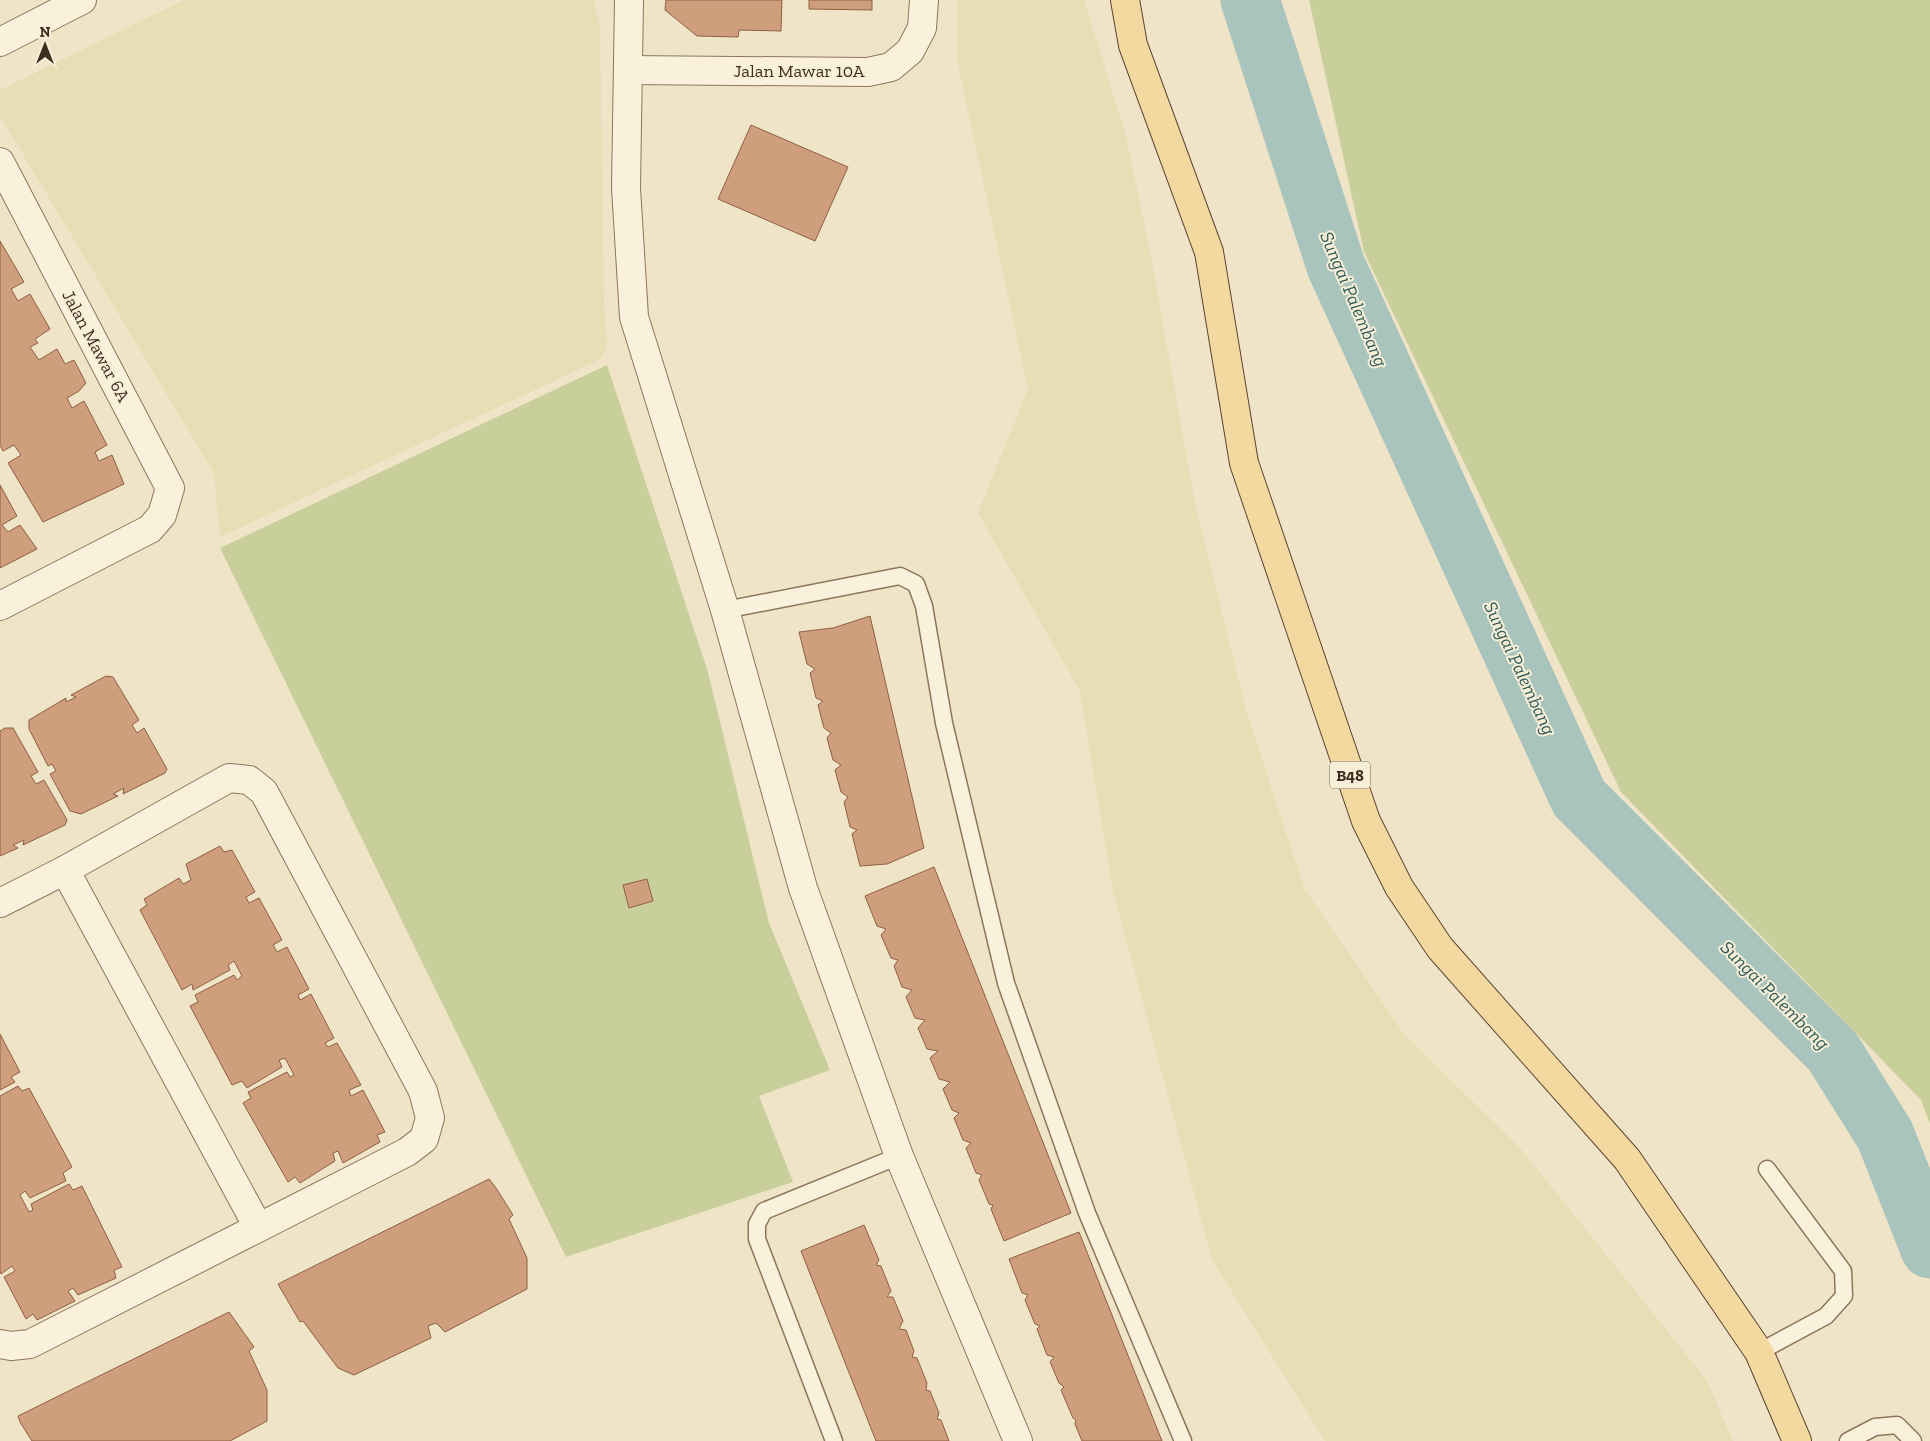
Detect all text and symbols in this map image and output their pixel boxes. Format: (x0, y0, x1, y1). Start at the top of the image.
north arrow (20, 20, 70, 70)
text: N (40, 24, 51, 41)
street label: Jalan Mawar 10A (734, 60, 865, 82)
water label: Sungai Palembang (1315, 228, 1393, 370)
street label: Jalan Mawar 6A (57, 286, 135, 406)
water label: Sungai Palembang (1479, 598, 1561, 739)
road number: B48 (1330, 762, 1370, 788)
water label: Sungai Palembang (1716, 936, 1834, 1054)

